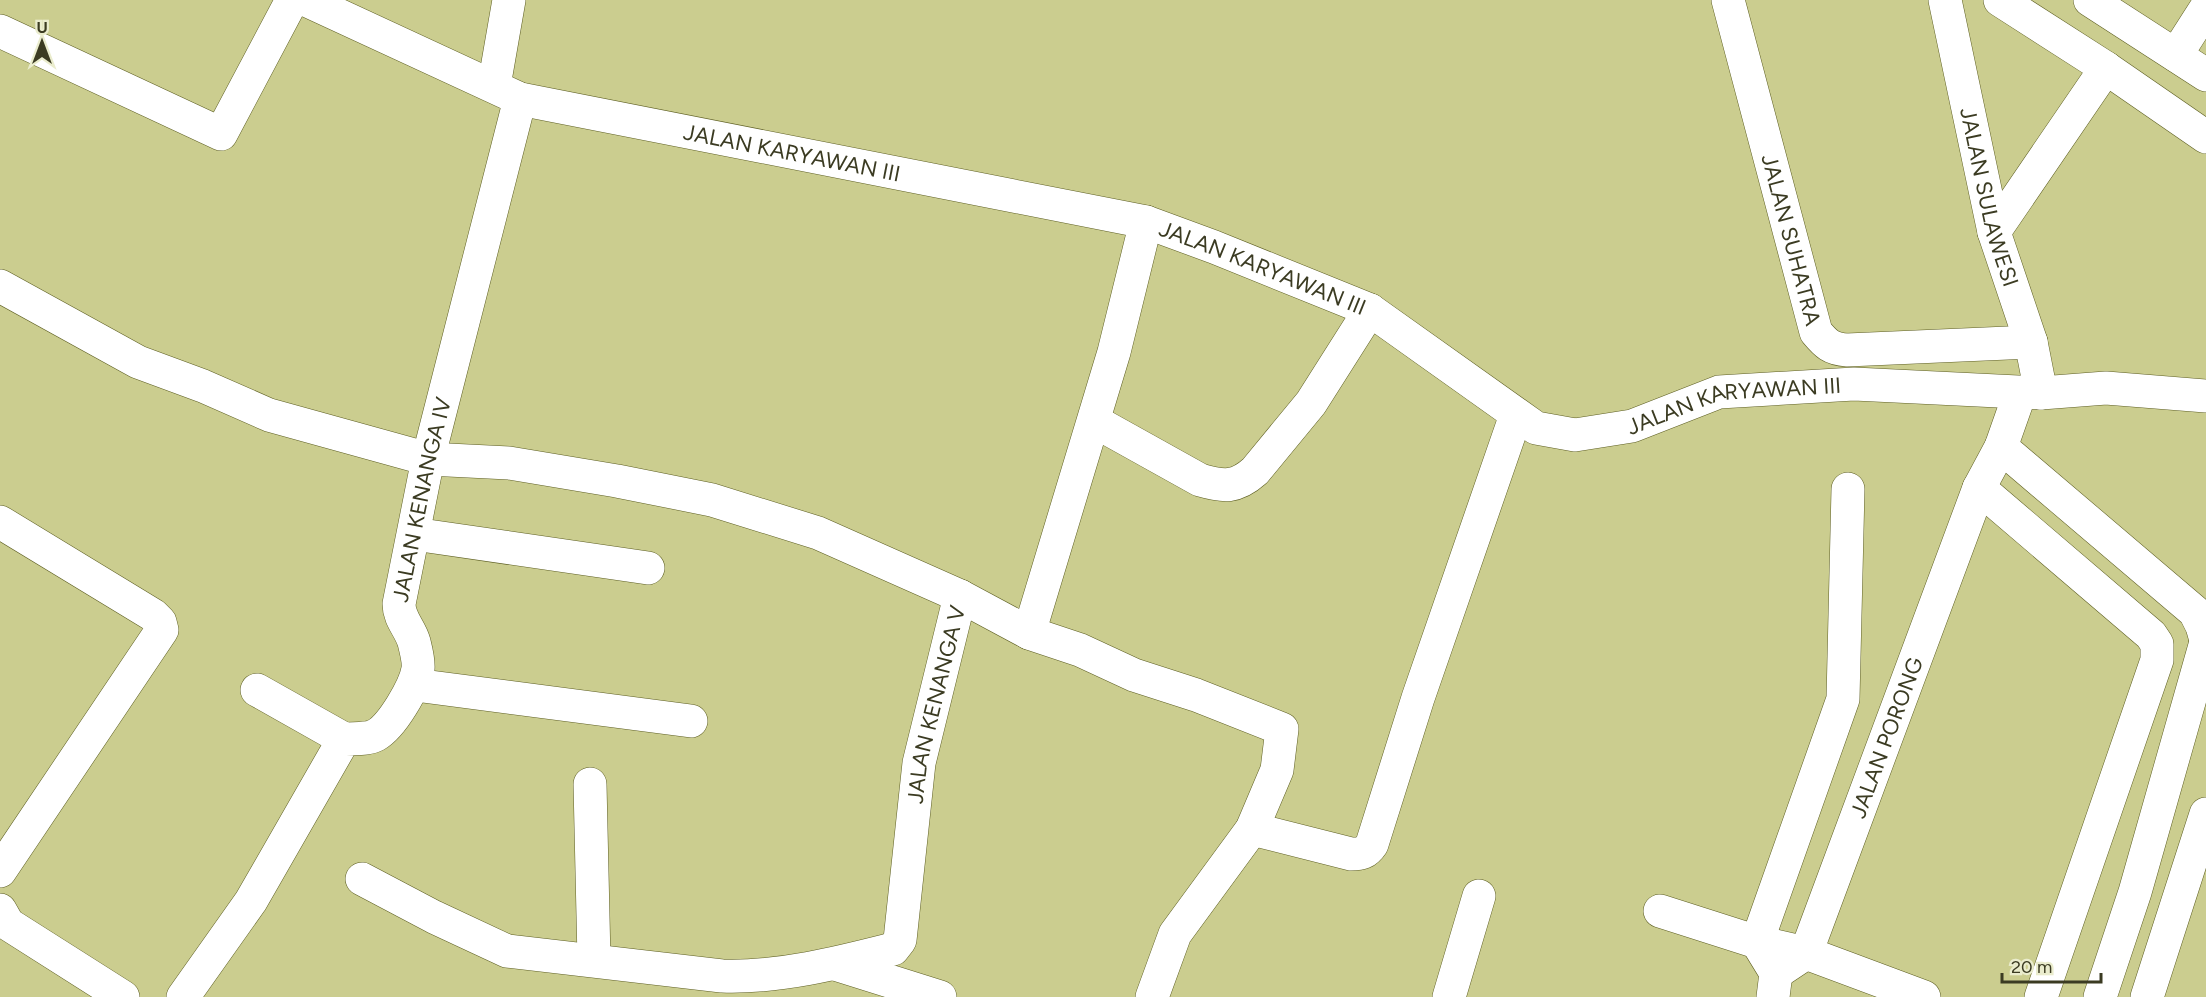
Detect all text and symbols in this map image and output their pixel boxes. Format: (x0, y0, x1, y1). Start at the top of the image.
north arrow (12, 12, 72, 72)
text: U (36, 18, 48, 37)
street label: JALAN SULAWESI (1955, 105, 2025, 290)
street label: JALAN KARYAWAN III (681, 118, 903, 187)
street label: JALAN SUHATRA (1756, 151, 1827, 328)
street label: JALAN KARYAWAN III (1155, 215, 1370, 321)
street label: JALAN KARYAWAN III (1623, 371, 1842, 440)
street label: JALAN KENANGA IV (386, 394, 457, 604)
street label: JALAN KENANGA V (901, 602, 971, 805)
street label: JALAN PORONG (1844, 653, 1928, 822)
scale bar (2002, 946, 2101, 984)
text: 20 m (2011, 956, 2052, 978)

